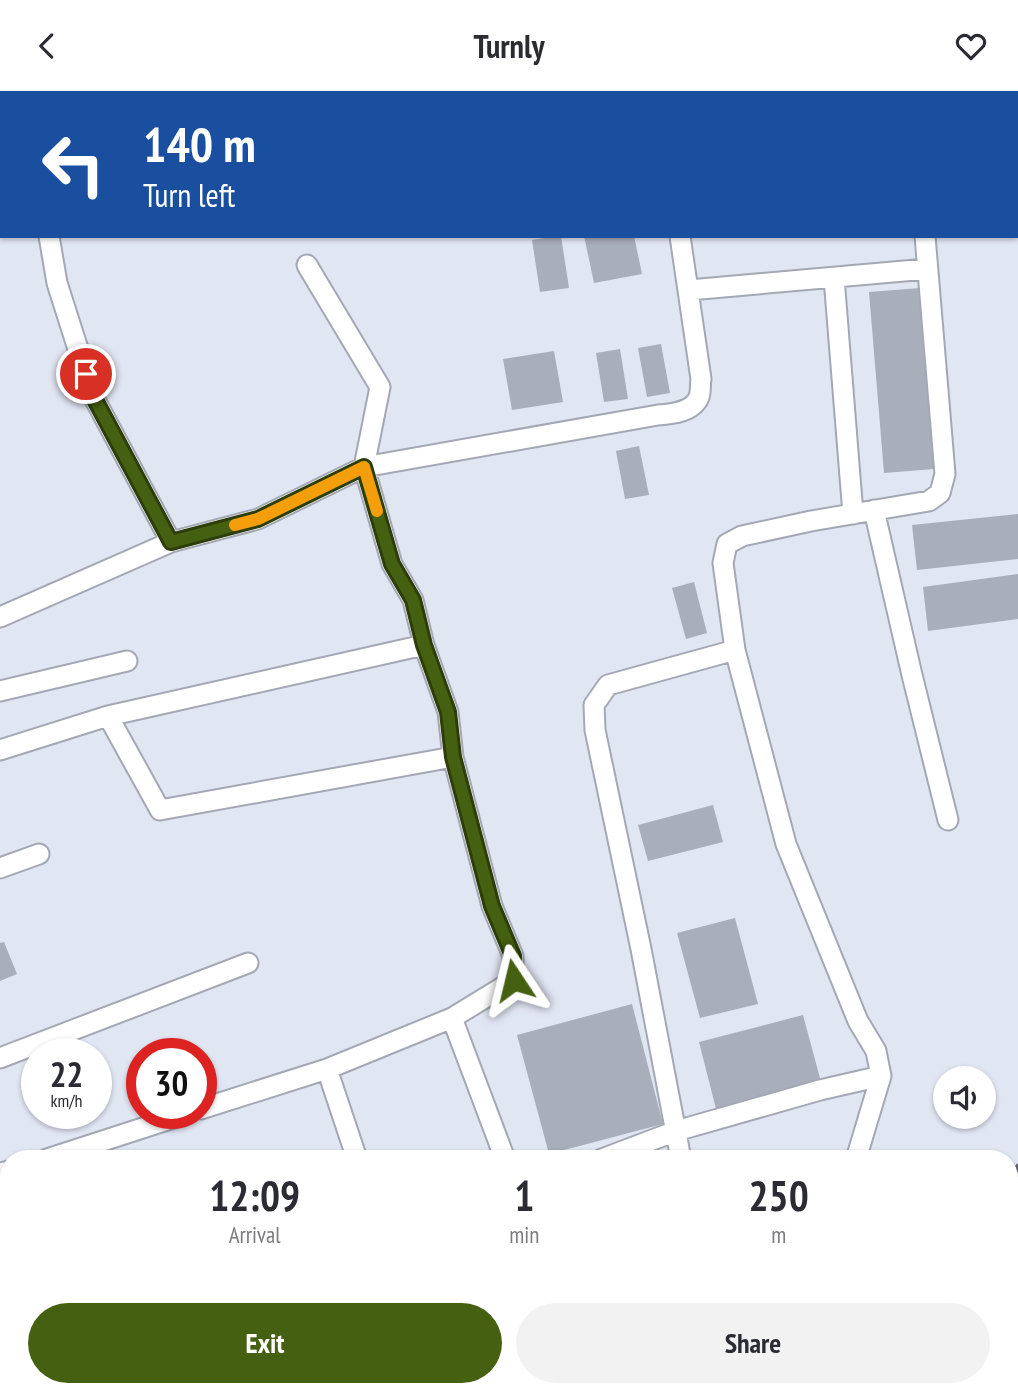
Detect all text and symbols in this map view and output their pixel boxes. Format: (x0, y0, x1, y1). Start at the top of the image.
text: Turnly (473, 25, 545, 67)
icon: back (28, 27, 66, 65)
icon: heart (952, 27, 990, 65)
text: 140 m (143, 112, 256, 176)
icon: left (28, 119, 119, 210)
text: Turn left (143, 174, 235, 216)
pin (56, 344, 116, 404)
icon: arrive (67, 355, 105, 393)
position arrow (477, 943, 551, 1017)
speed limit sign: 30 (126, 1038, 217, 1129)
text: 22 (50, 1051, 83, 1097)
map controls (933, 1066, 996, 1129)
button: sound (933, 1066, 996, 1129)
text: km/h (51, 1089, 82, 1112)
text: 12:09 (209, 1168, 300, 1223)
text: 1 (514, 1168, 534, 1223)
text: 250 (749, 1168, 809, 1223)
text: Arrival (229, 1220, 281, 1249)
text: min (509, 1220, 539, 1249)
text: m (771, 1220, 786, 1249)
button: Exit (28, 1303, 502, 1383)
button: Share (516, 1303, 990, 1383)

